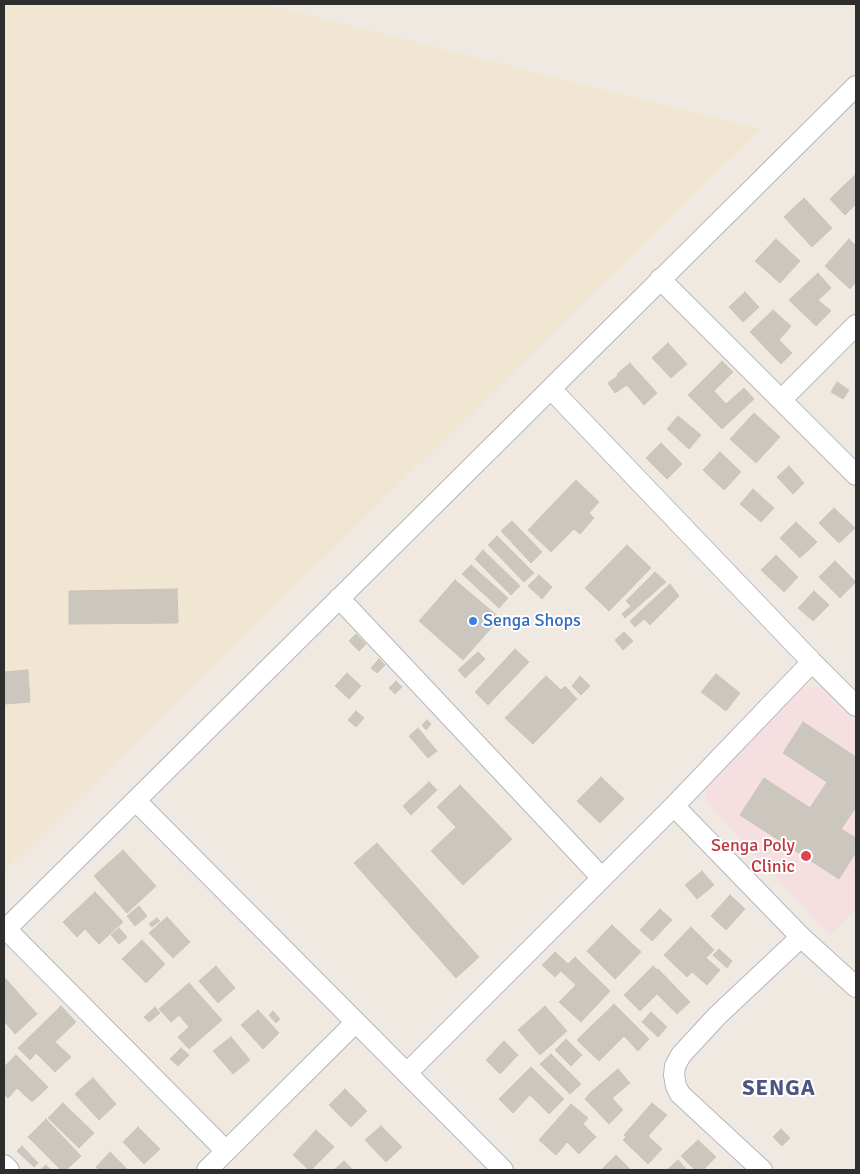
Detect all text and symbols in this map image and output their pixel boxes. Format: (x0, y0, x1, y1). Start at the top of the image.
place label: Senga Shops (483, 610, 581, 632)
marker: Senga Shops (467, 615, 479, 627)
place label: Senga Poly Clinic (711, 835, 795, 878)
marker: Senga Poly Clinic (799, 849, 813, 863)
district label: SENGA (742, 1076, 816, 1102)

